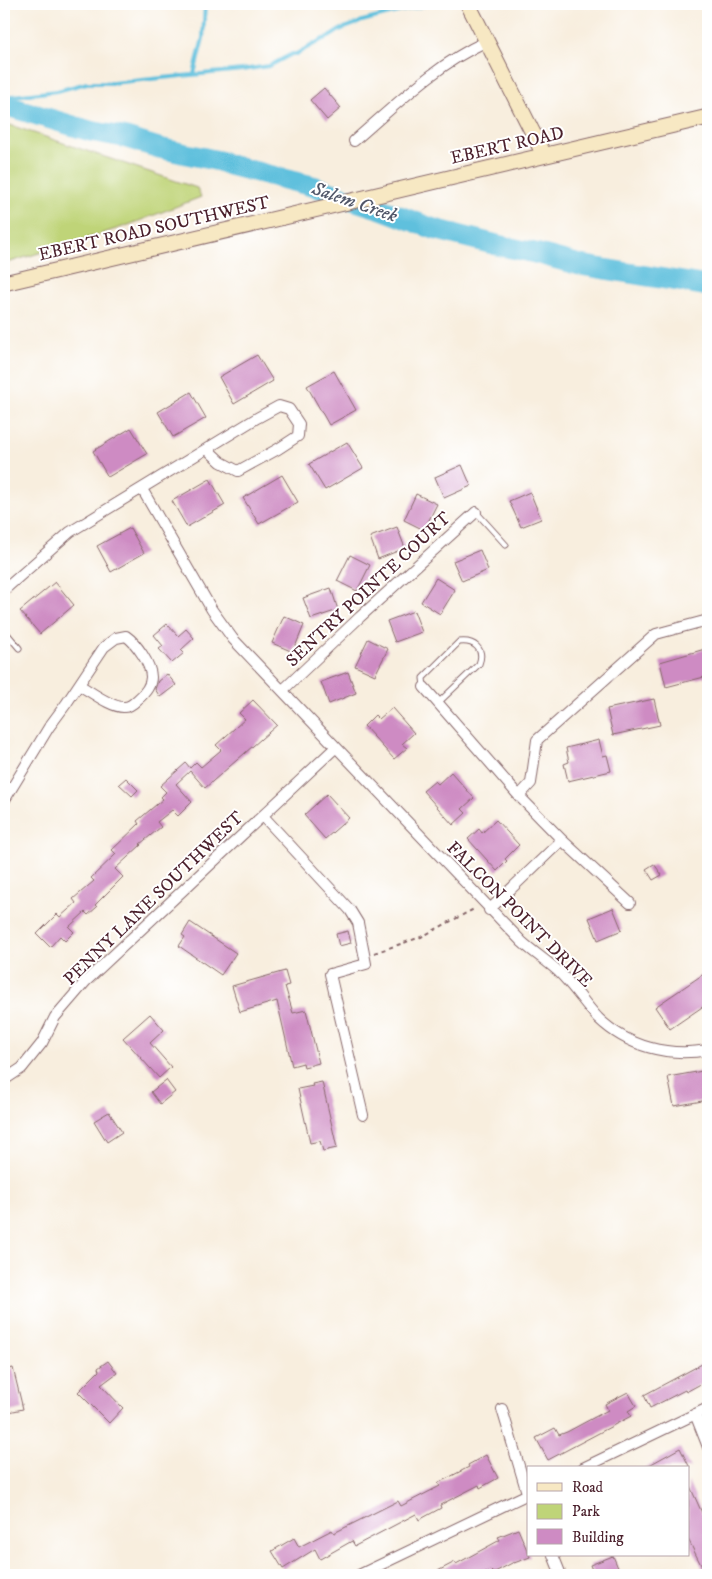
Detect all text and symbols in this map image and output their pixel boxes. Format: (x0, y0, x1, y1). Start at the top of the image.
street label: EBERT ROAD (448, 122, 566, 170)
water label: Salem Creek (308, 177, 400, 228)
street label: EBERT ROAD SOUTHWEST (36, 192, 272, 266)
street label: SENTRY POINTE COURT (282, 507, 456, 672)
street label: PENNY LANE SOUTHWEST (59, 807, 248, 990)
street label: FALCON POINT DRIVE (442, 837, 597, 993)
legend (527, 1466, 690, 1556)
text: Road (572, 1478, 604, 1497)
text: Park (572, 1502, 601, 1521)
text: Building (572, 1528, 624, 1547)

